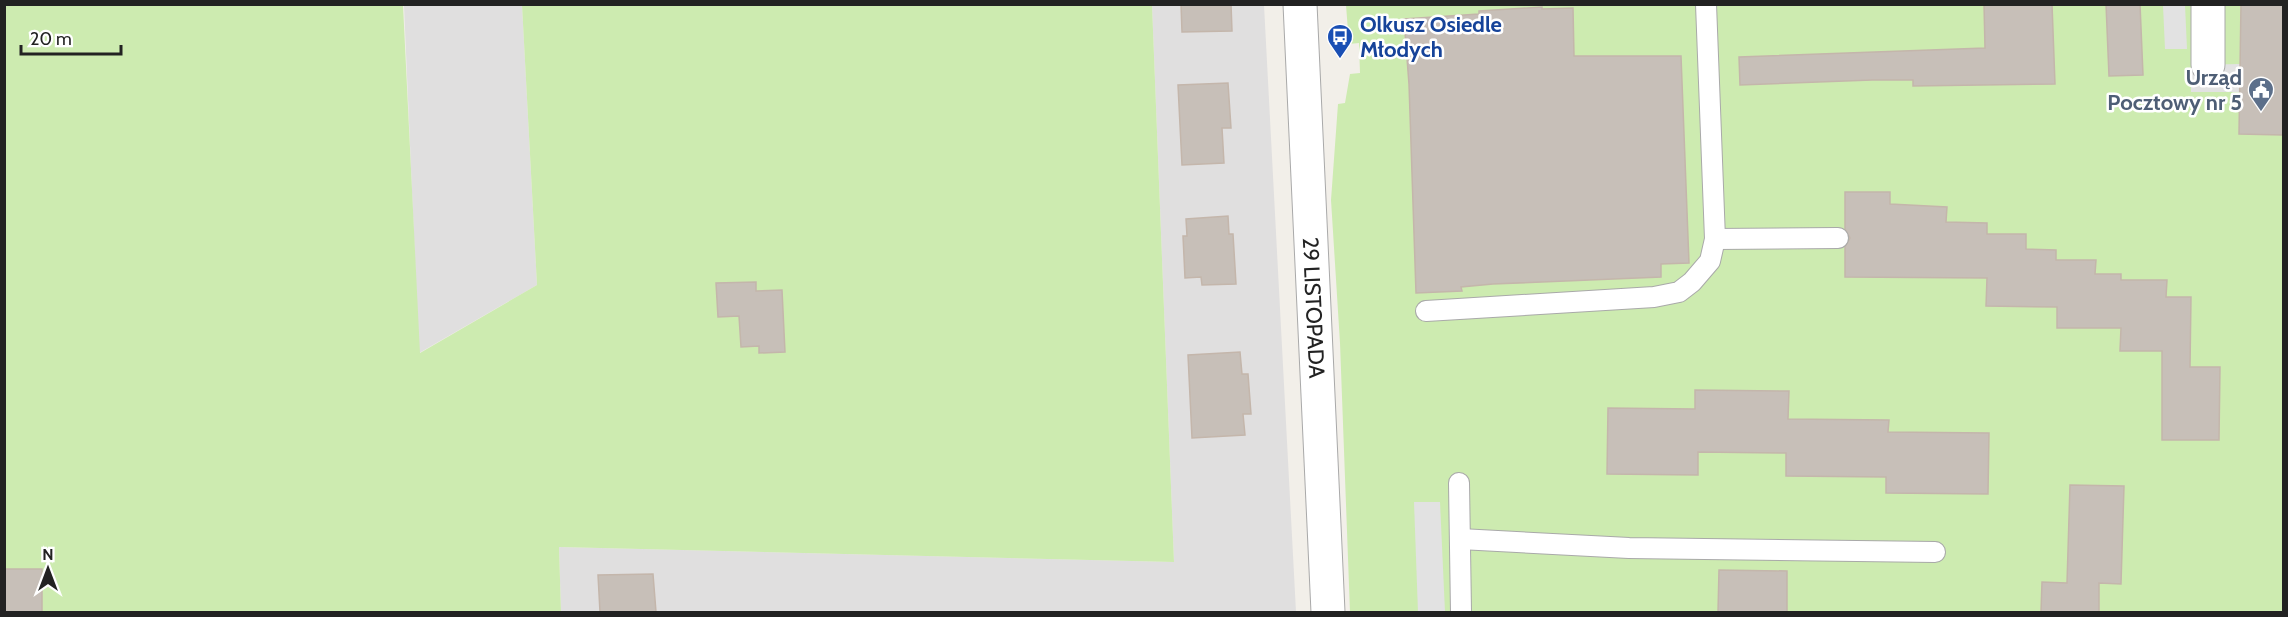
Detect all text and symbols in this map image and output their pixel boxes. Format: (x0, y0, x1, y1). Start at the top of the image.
place label: Olkusz Osiedle Młodych (1360, 11, 1502, 63)
scale bar (21, 18, 122, 56)
bus stop icon: Olkusz Osiedle Młodych (1325, 22, 1355, 60)
text: 20 m (30, 28, 72, 50)
place label: Urząd Pocztowy nr 5 (2107, 64, 2242, 116)
public building icon: Urząd Pocztowy nr 5 (2246, 75, 2276, 113)
street label: 29 LISTOPADA (1297, 237, 1331, 379)
north arrow (18, 539, 78, 599)
text: N (42, 545, 54, 564)

